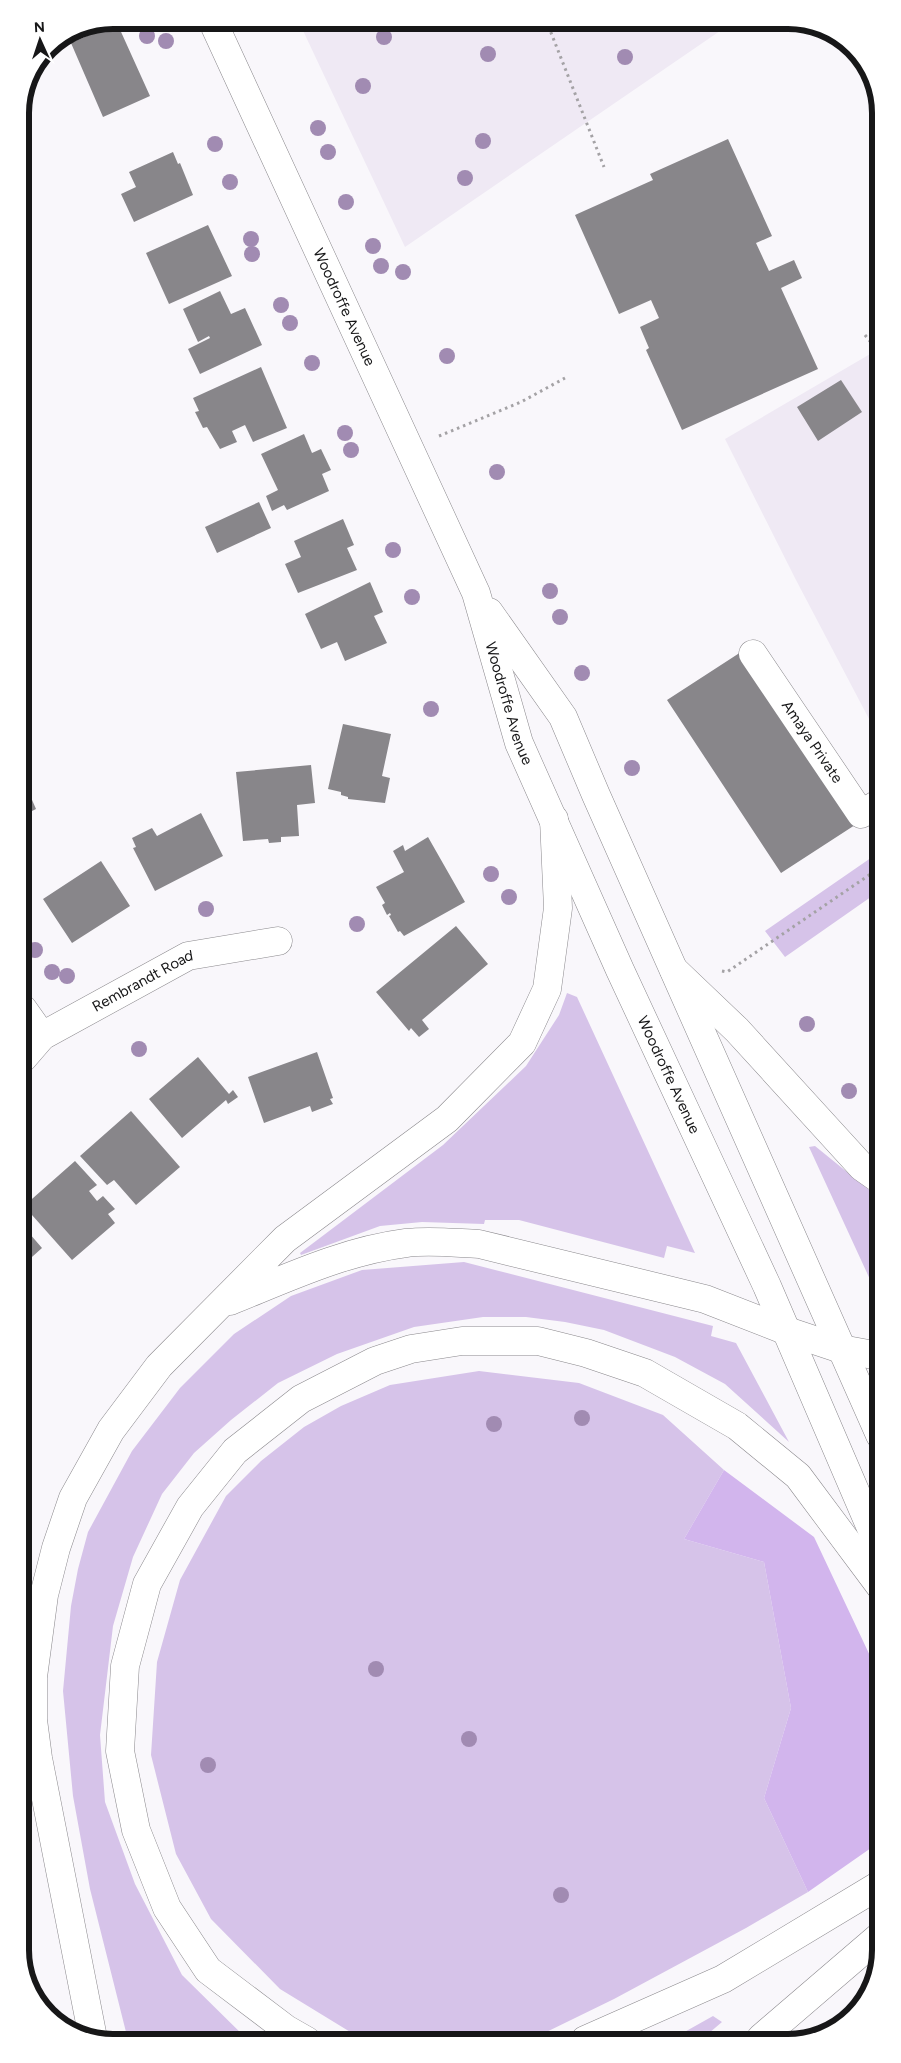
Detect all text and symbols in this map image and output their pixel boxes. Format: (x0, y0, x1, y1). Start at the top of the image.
north arrow (15, 15, 65, 65)
text: N (33, 19, 45, 36)
street label: Woodroffe Avenue (309, 245, 379, 369)
street label: Woodroffe Avenue (481, 640, 537, 768)
street label: Amaya Private (778, 697, 847, 787)
street label: Rembrandt Road (89, 946, 194, 1016)
street label: Woodroffe Avenue (634, 1013, 704, 1136)

